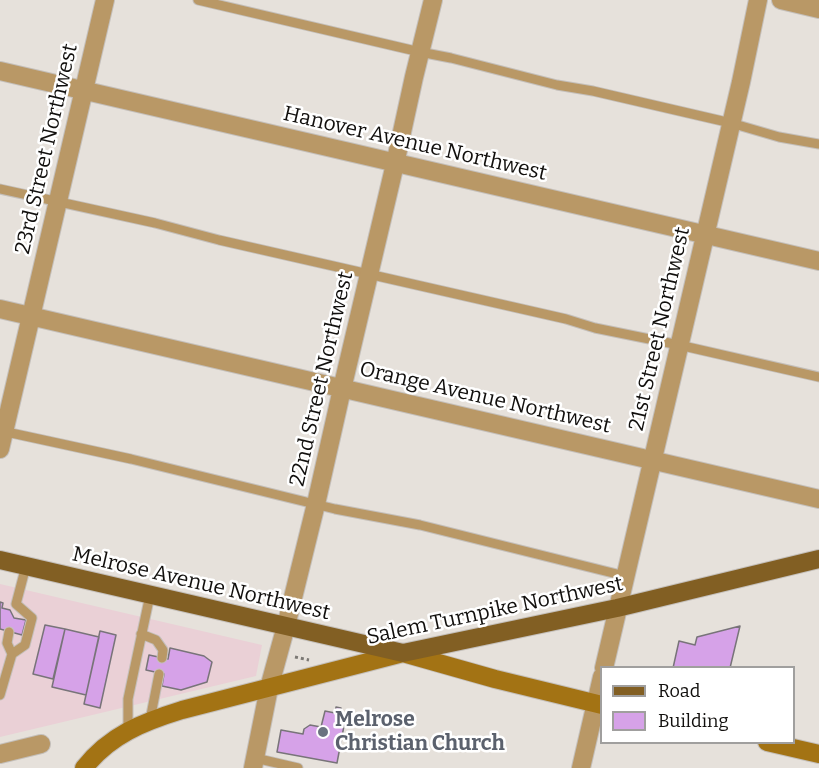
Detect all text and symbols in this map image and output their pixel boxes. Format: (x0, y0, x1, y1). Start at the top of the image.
street label: 23rd Street Northwest (11, 41, 83, 257)
street label: Hanover Avenue Northwest (281, 101, 549, 187)
street label: 21st Street Northwest (624, 225, 696, 433)
street label: 22nd Street Northwest (285, 269, 359, 489)
street label: Orange Avenue Northwest (357, 357, 613, 439)
street label: Melrose Avenue Northwest (70, 542, 332, 626)
street label: Salem Turnpike Northwest (365, 572, 625, 650)
legend (600, 666, 795, 744)
text: Road (658, 680, 700, 702)
place label: Melrose Christian Church (335, 707, 505, 757)
text: Building (658, 710, 729, 732)
marker: Melrose Christian Church (316, 725, 330, 739)

